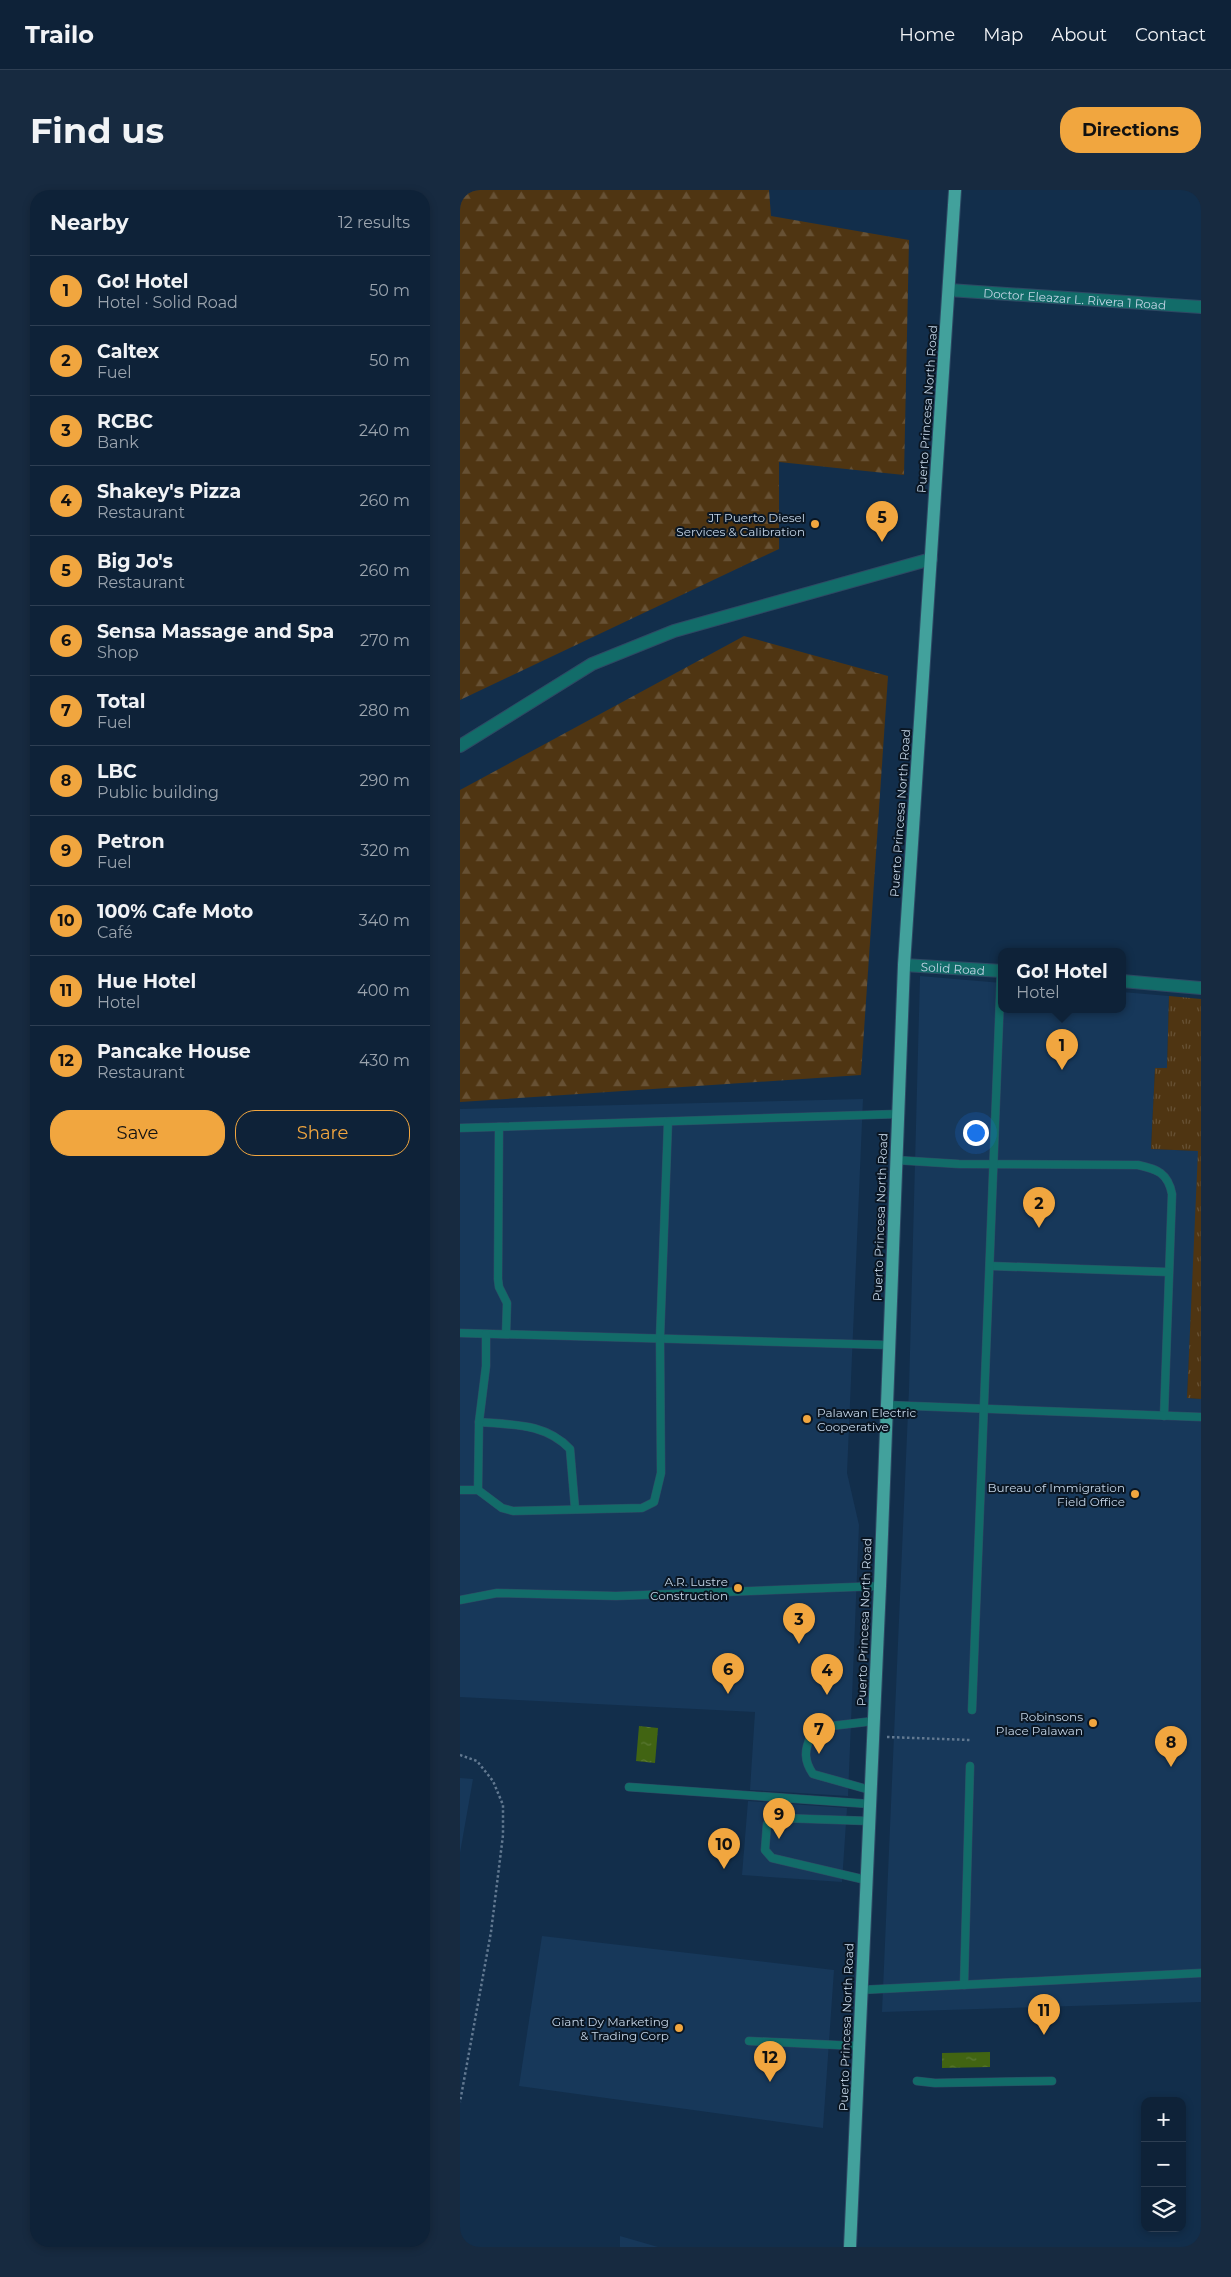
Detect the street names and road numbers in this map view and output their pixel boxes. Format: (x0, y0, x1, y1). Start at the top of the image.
street label: Doctor Eleazar L. Rivera 1 Road (983, 285, 1167, 312)
street label: Puerto Princesa North Road (914, 324, 940, 494)
street label: Puerto Princesa North Road (887, 728, 913, 898)
street label: Solid Road (920, 959, 985, 977)
street label: Puerto Princesa North Road (870, 1133, 890, 1301)
street label: Puerto Princesa North Road (854, 1538, 874, 1706)
street label: Puerto Princesa North Road (836, 1943, 856, 2111)

